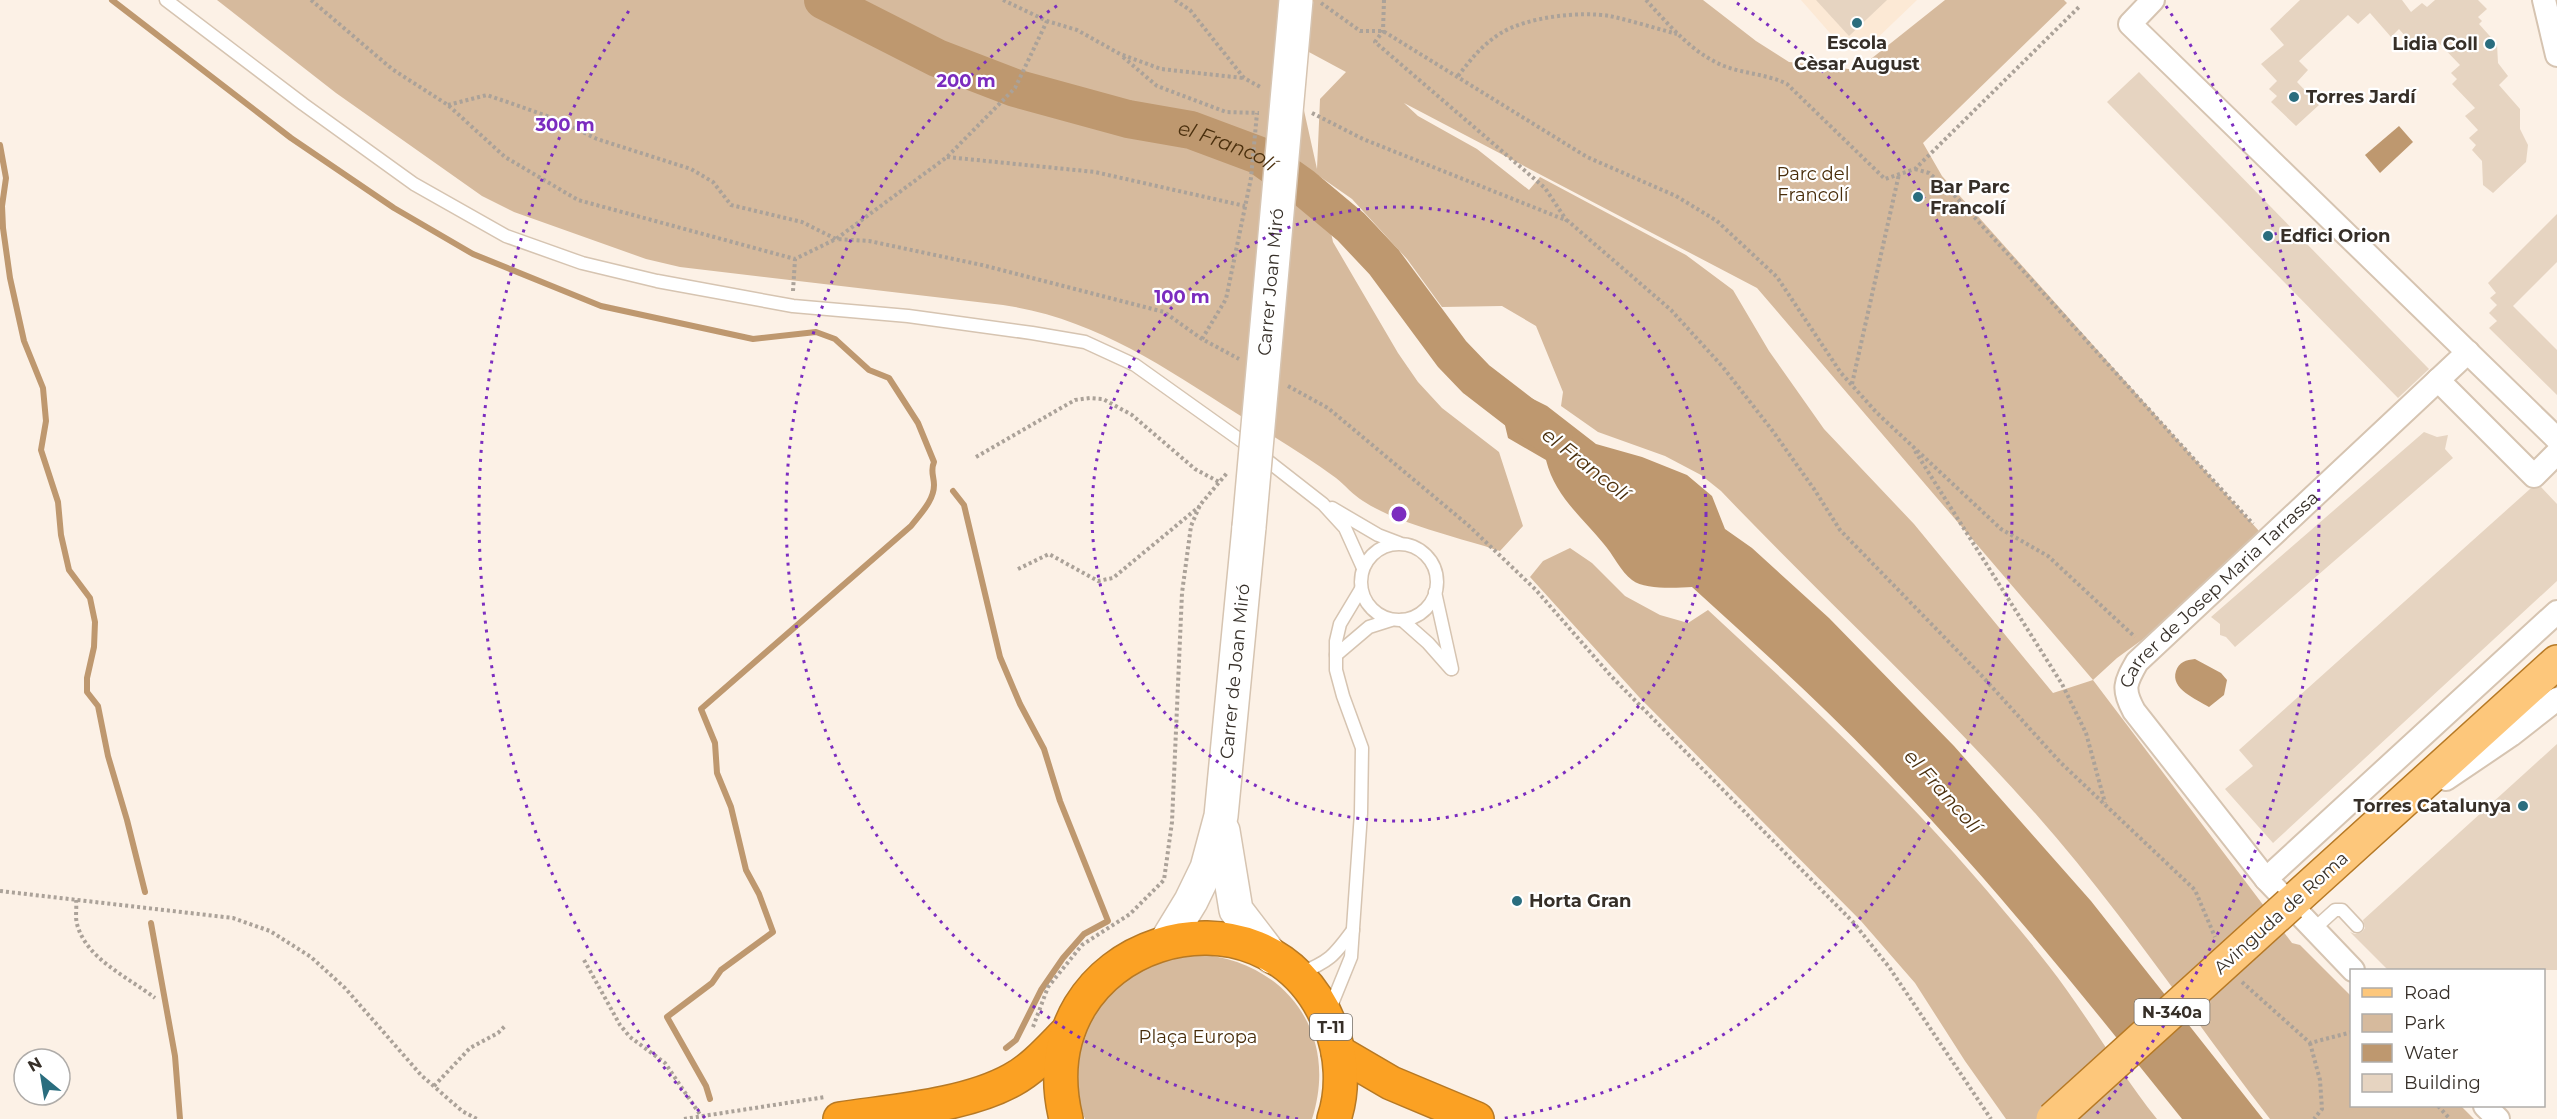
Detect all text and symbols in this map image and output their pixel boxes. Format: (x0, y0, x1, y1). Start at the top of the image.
marker: Escola Cèsar August (1850, 16, 1864, 30)
place label: Escola Cèsar August (1794, 32, 1920, 75)
place label: Lidia Coll (2392, 33, 2478, 55)
marker: Lidia Coll (2483, 37, 2497, 51)
text: 200 m (936, 70, 996, 92)
place label: Torres Jardí (2306, 86, 2417, 108)
marker: Torres Jardí (2287, 90, 2301, 104)
text: 300 m (534, 114, 595, 136)
water label: el Francolí (1176, 116, 1283, 178)
park label: Parc del Francolí (1776, 163, 1850, 206)
place label: Bar Parc Francolí (1930, 176, 2010, 219)
marker: Bar Parc Francolí (1911, 190, 1925, 204)
street label: Carrer Joan Miró (1253, 207, 1288, 357)
place label: Edfici Orion (2280, 225, 2391, 247)
marker: Edfici Orion (2261, 229, 2275, 243)
text: 100 m (1154, 286, 1210, 308)
water label: el Francolí (1537, 422, 1637, 507)
street label: Carrer de Josep Maria Tarrassa (2115, 486, 2323, 690)
centre of rings (1389, 504, 1409, 524)
street label: Carrer de Joan Miró (1216, 583, 1254, 760)
water label: el Francolí (1899, 744, 1989, 840)
place label: Torres Catalunya (2354, 795, 2511, 817)
marker: Torres Catalunya (2516, 799, 2530, 813)
street label: Avinguda de Roma (2209, 847, 2353, 979)
place label: Horta Gran (1529, 890, 1632, 912)
marker: Horta Gran (1510, 894, 1524, 908)
legend (2350, 969, 2545, 1107)
text: Road (2404, 982, 2451, 1004)
road number: N-340a (2134, 999, 2210, 1025)
text: Park (2404, 1012, 2445, 1034)
road number: T-11 (1310, 1014, 1352, 1040)
park label: Plaça Europa (1139, 1026, 1257, 1048)
text: Water (2404, 1042, 2459, 1064)
north arrow (12, 1047, 72, 1107)
text: N (24, 1053, 45, 1076)
text: Building (2404, 1072, 2481, 1094)

